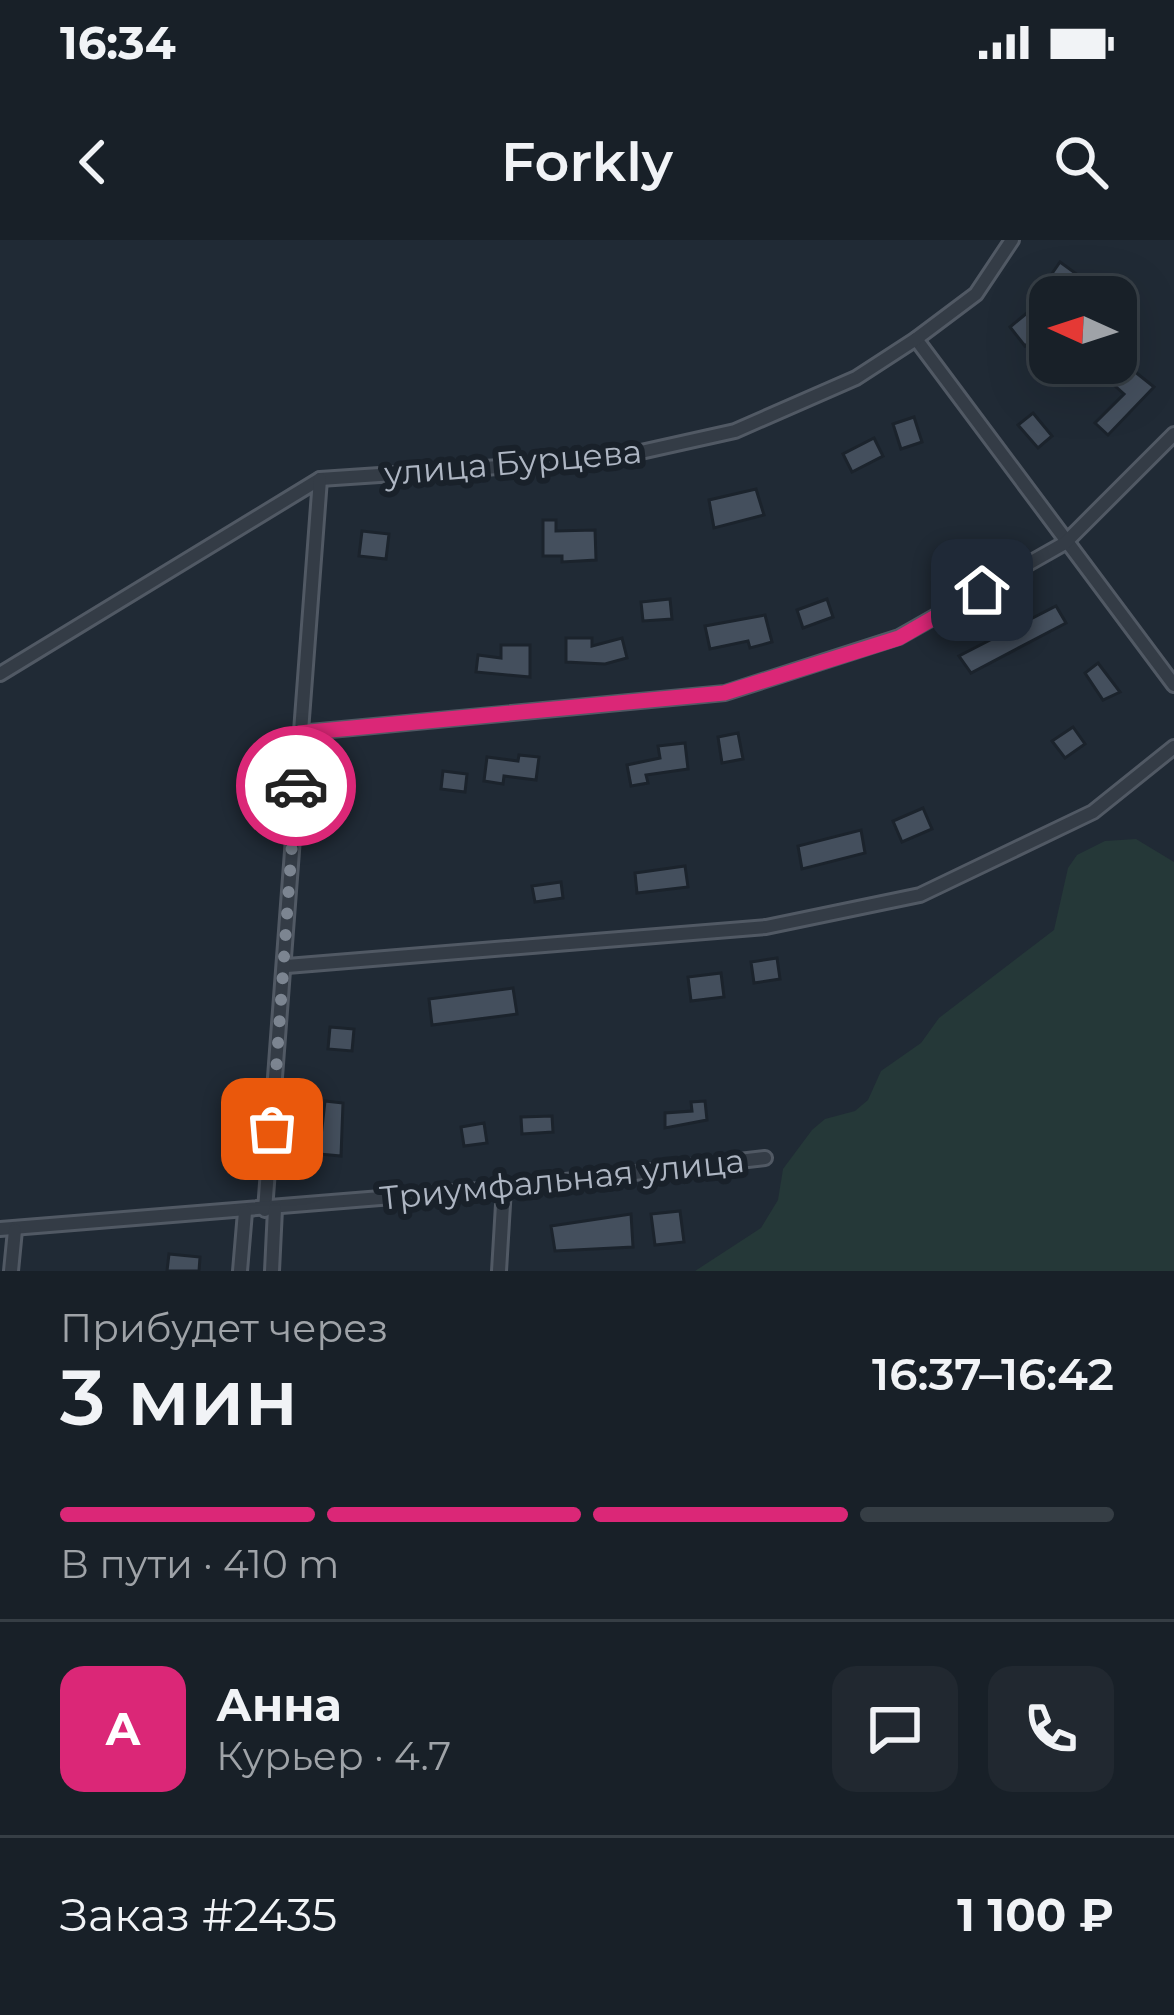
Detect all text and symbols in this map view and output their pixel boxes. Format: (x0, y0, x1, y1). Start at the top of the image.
text: 16:34 (60, 15, 176, 70)
icon: back (60, 129, 126, 195)
text: Forkly (501, 129, 673, 195)
icon: search (1048, 129, 1114, 195)
north arrow (1029, 276, 1137, 384)
map controls (1029, 276, 1137, 384)
street label: улица Бурцева (382, 431, 643, 493)
pin (931, 539, 1033, 641)
icon: home (949, 557, 1015, 623)
courier (236, 726, 356, 846)
icon: car (263, 753, 329, 819)
pin (221, 1078, 323, 1180)
icon: bag (239, 1096, 305, 1162)
street label: Триумфальная улица (378, 1140, 746, 1218)
text: Прибудет через (60, 1304, 388, 1352)
text: 16:37–16:42 (872, 1346, 1114, 1401)
text: 3 мин (60, 1349, 298, 1445)
text: В пути · 410 m (60, 1540, 339, 1588)
button: chat (832, 1666, 958, 1792)
button: phone (988, 1666, 1114, 1792)
text: Анна (216, 1677, 342, 1732)
text: А (105, 1701, 141, 1756)
text: Курьер · 4.7 (216, 1732, 451, 1780)
text: Заказ #2435 (60, 1887, 337, 1942)
text: 1 100 ₽ (957, 1887, 1114, 1942)

